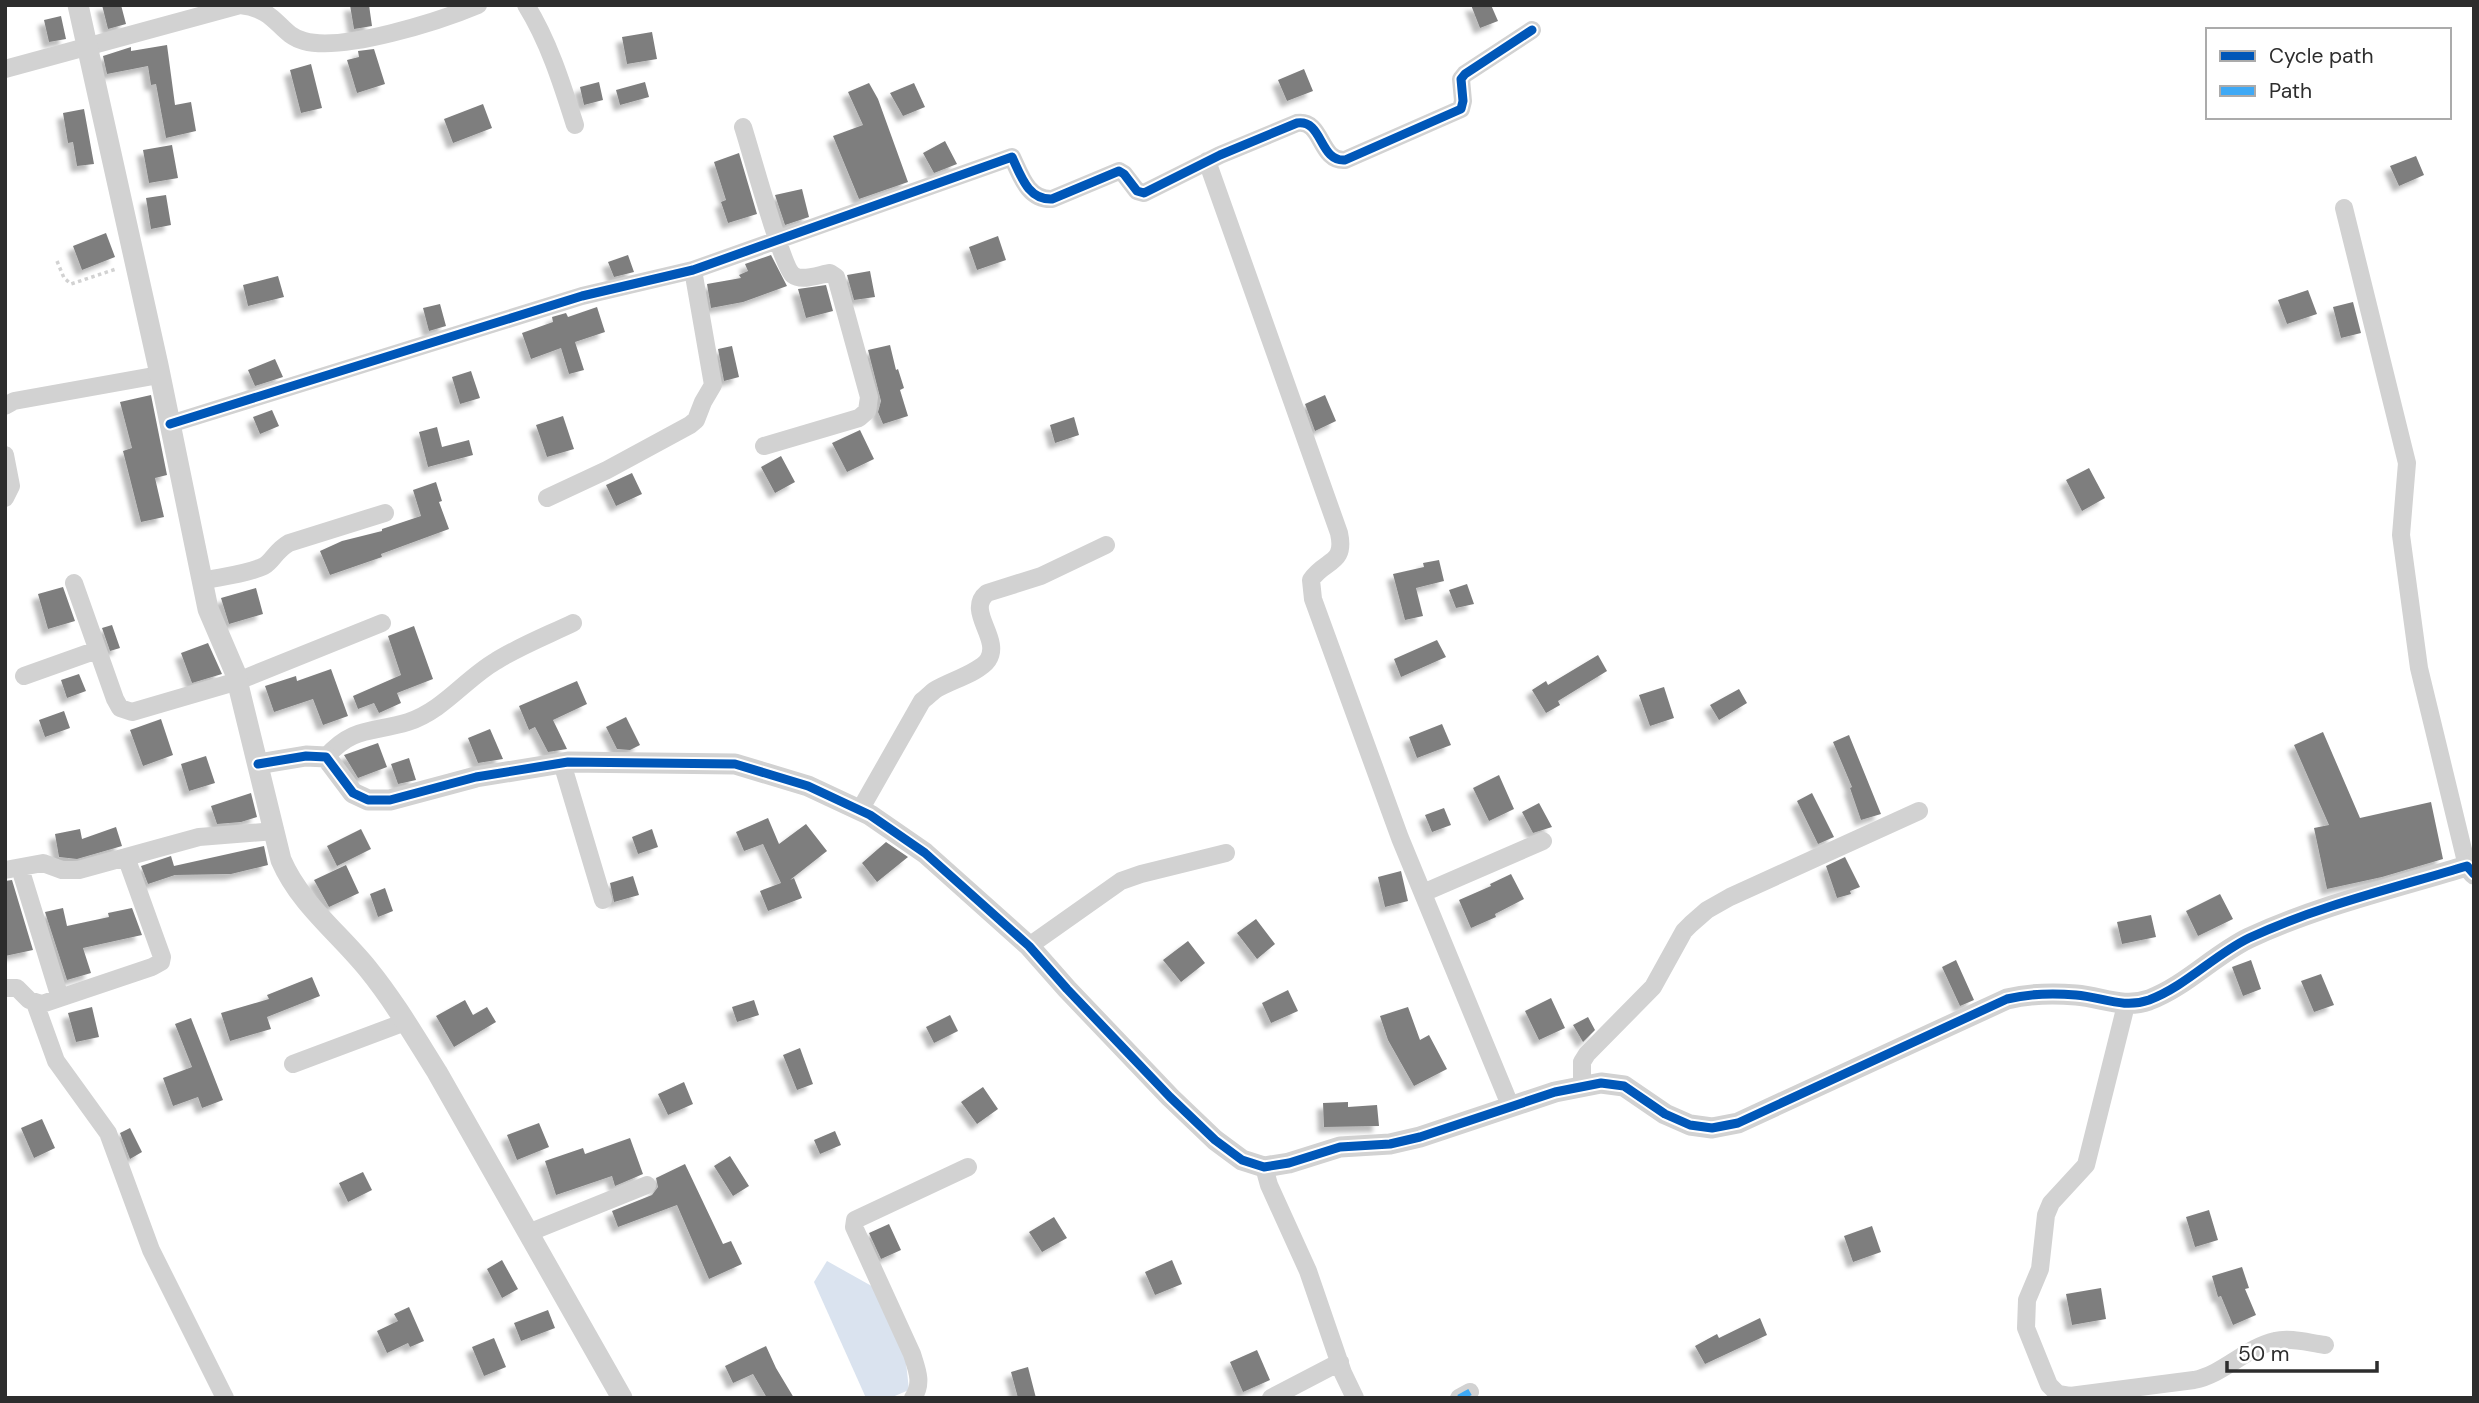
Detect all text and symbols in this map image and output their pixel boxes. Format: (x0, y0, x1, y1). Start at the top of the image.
legend (2206, 28, 2451, 119)
text: Cycle path (2269, 42, 2374, 70)
text: Path (2269, 77, 2312, 105)
scale bar (2227, 1330, 2378, 1374)
text: 50 m (2238, 1340, 2289, 1368)

